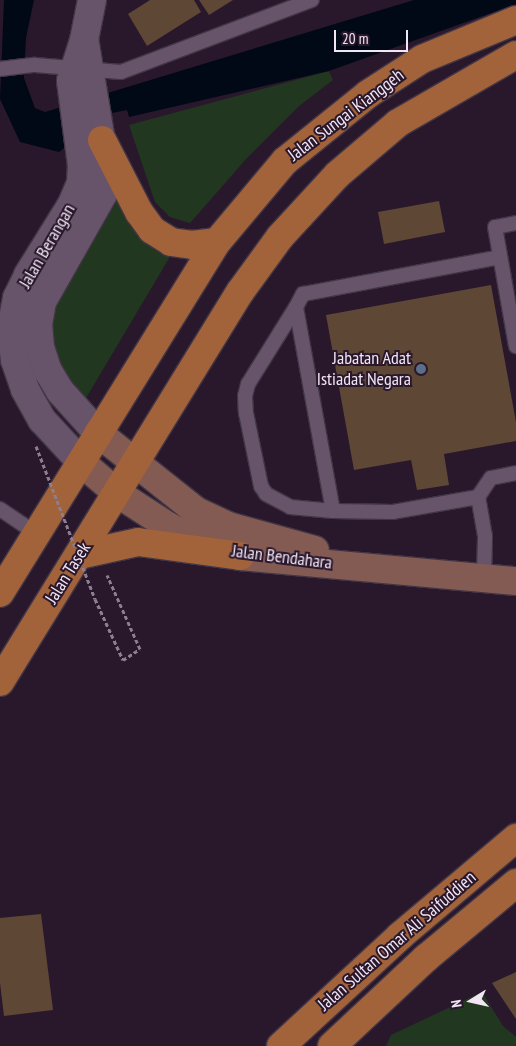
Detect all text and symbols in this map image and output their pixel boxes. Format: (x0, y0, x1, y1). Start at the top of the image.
scale bar (336, 20, 410, 52)
text: 20 m (342, 29, 368, 48)
street label: Jalan Sungai Kianggeh (284, 64, 408, 166)
street label: Jalan Berangan (14, 200, 80, 292)
place label: Jabatan Adat Istiadat Negara (317, 348, 411, 390)
marker: Jabatan Adat Istiadat Negara (415, 363, 427, 375)
street label: Jalan Tasek (41, 538, 95, 608)
street label: Jalan Bendahara (231, 540, 333, 574)
street label: Jalan Sultan Omar Ali Saifuddien (314, 866, 480, 1016)
north arrow (446, 976, 496, 1026)
text: N (447, 998, 466, 1009)

